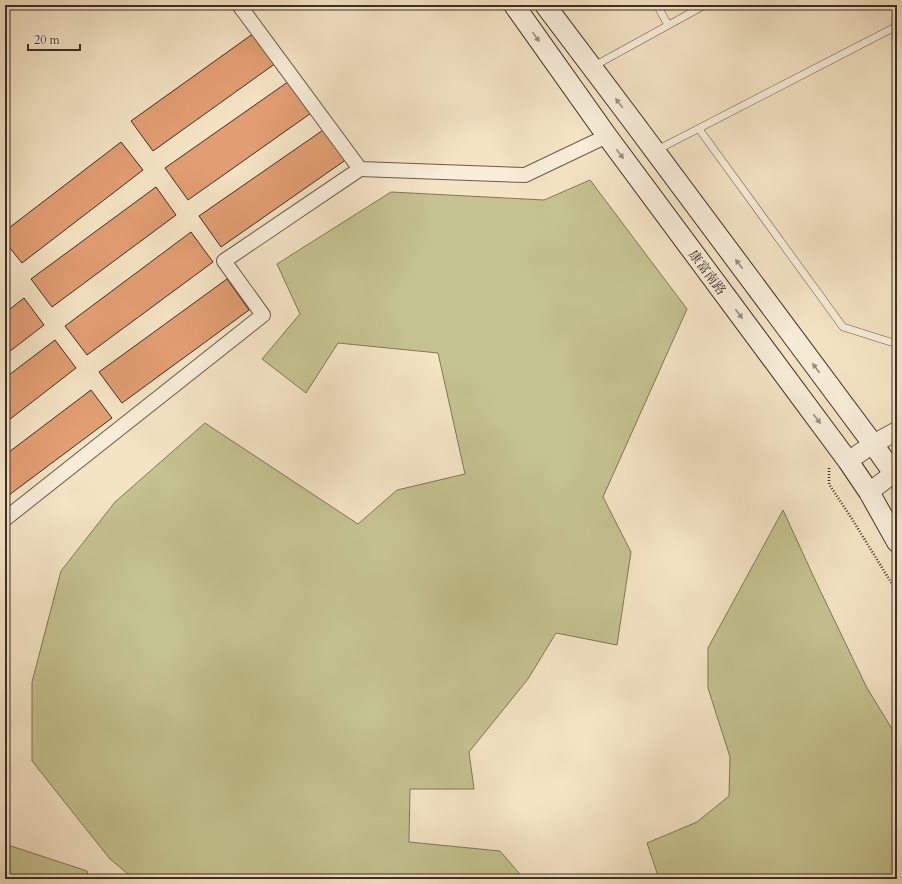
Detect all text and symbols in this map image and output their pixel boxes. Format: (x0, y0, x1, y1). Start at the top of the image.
scale bar (28, 26, 80, 52)
one-way arrow (532, 31, 540, 42)
text: 20 m (34, 32, 61, 48)
one-way arrow (615, 98, 623, 109)
one-way arrow (616, 148, 624, 159)
street label: 康富南路 (684, 246, 730, 299)
one-way arrow (734, 258, 743, 269)
one-way arrow (735, 309, 744, 320)
one-way arrow (812, 363, 820, 373)
one-way arrow (813, 413, 821, 424)

